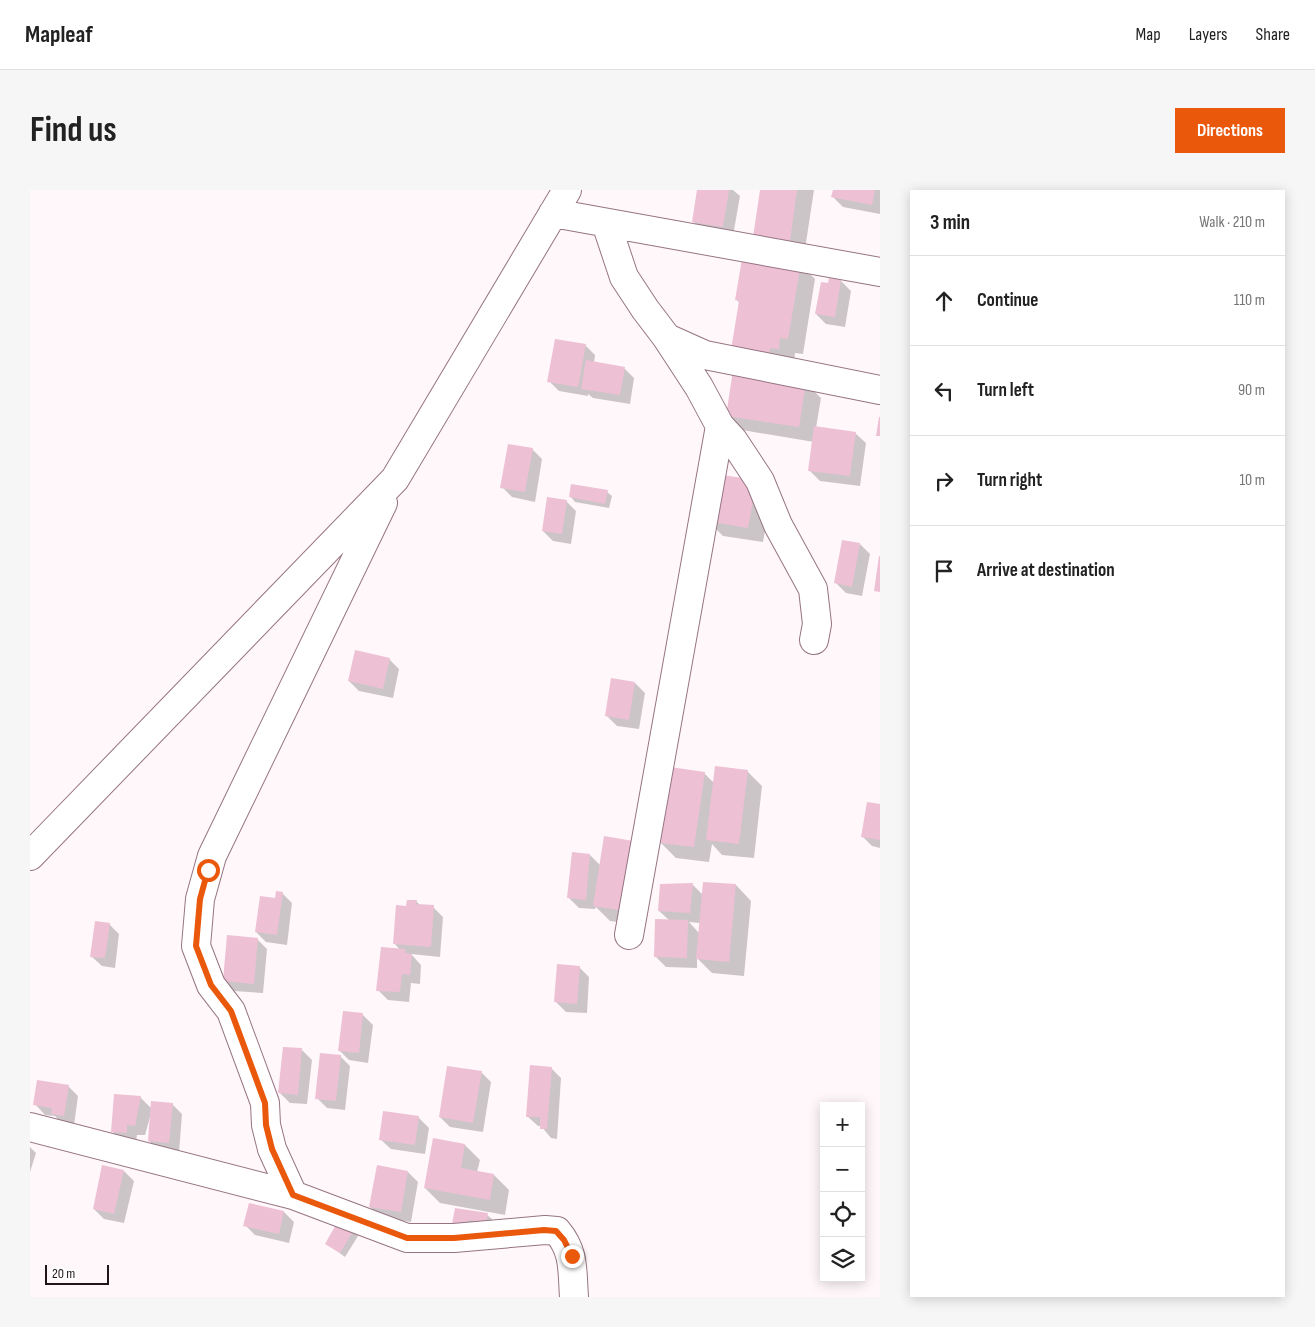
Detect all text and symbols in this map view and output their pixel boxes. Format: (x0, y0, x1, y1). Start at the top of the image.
text: Mapleaf (25, 20, 93, 49)
text: Map (1136, 24, 1161, 45)
text: Layers (1189, 24, 1228, 45)
text: Share (1256, 24, 1290, 45)
button: Directions (1175, 108, 1285, 153)
text: Find us (30, 109, 117, 152)
text: 3 min (930, 210, 970, 235)
text: Walk · 210 m (1199, 213, 1265, 232)
icon: ahead (930, 287, 958, 315)
text: Continue (977, 289, 1038, 312)
text: 110 m (1234, 291, 1265, 310)
icon: left (930, 377, 958, 405)
text: Turn left (977, 379, 1034, 402)
text: 90 m (1238, 381, 1265, 400)
icon: right (930, 467, 958, 495)
text: Turn right (977, 469, 1042, 492)
text: 10 m (1239, 471, 1265, 490)
icon: arrive (930, 557, 958, 585)
text: Arrive at destination (977, 559, 1115, 582)
route start (197, 859, 220, 882)
map controls (820, 1102, 865, 1282)
button: + (820, 1102, 865, 1147)
button: − (820, 1147, 865, 1192)
button: locate (820, 1192, 865, 1237)
button: layers (820, 1237, 865, 1282)
route end (561, 1245, 584, 1268)
scale bar (45, 1262, 109, 1285)
text: 20 m (52, 1265, 75, 1282)

